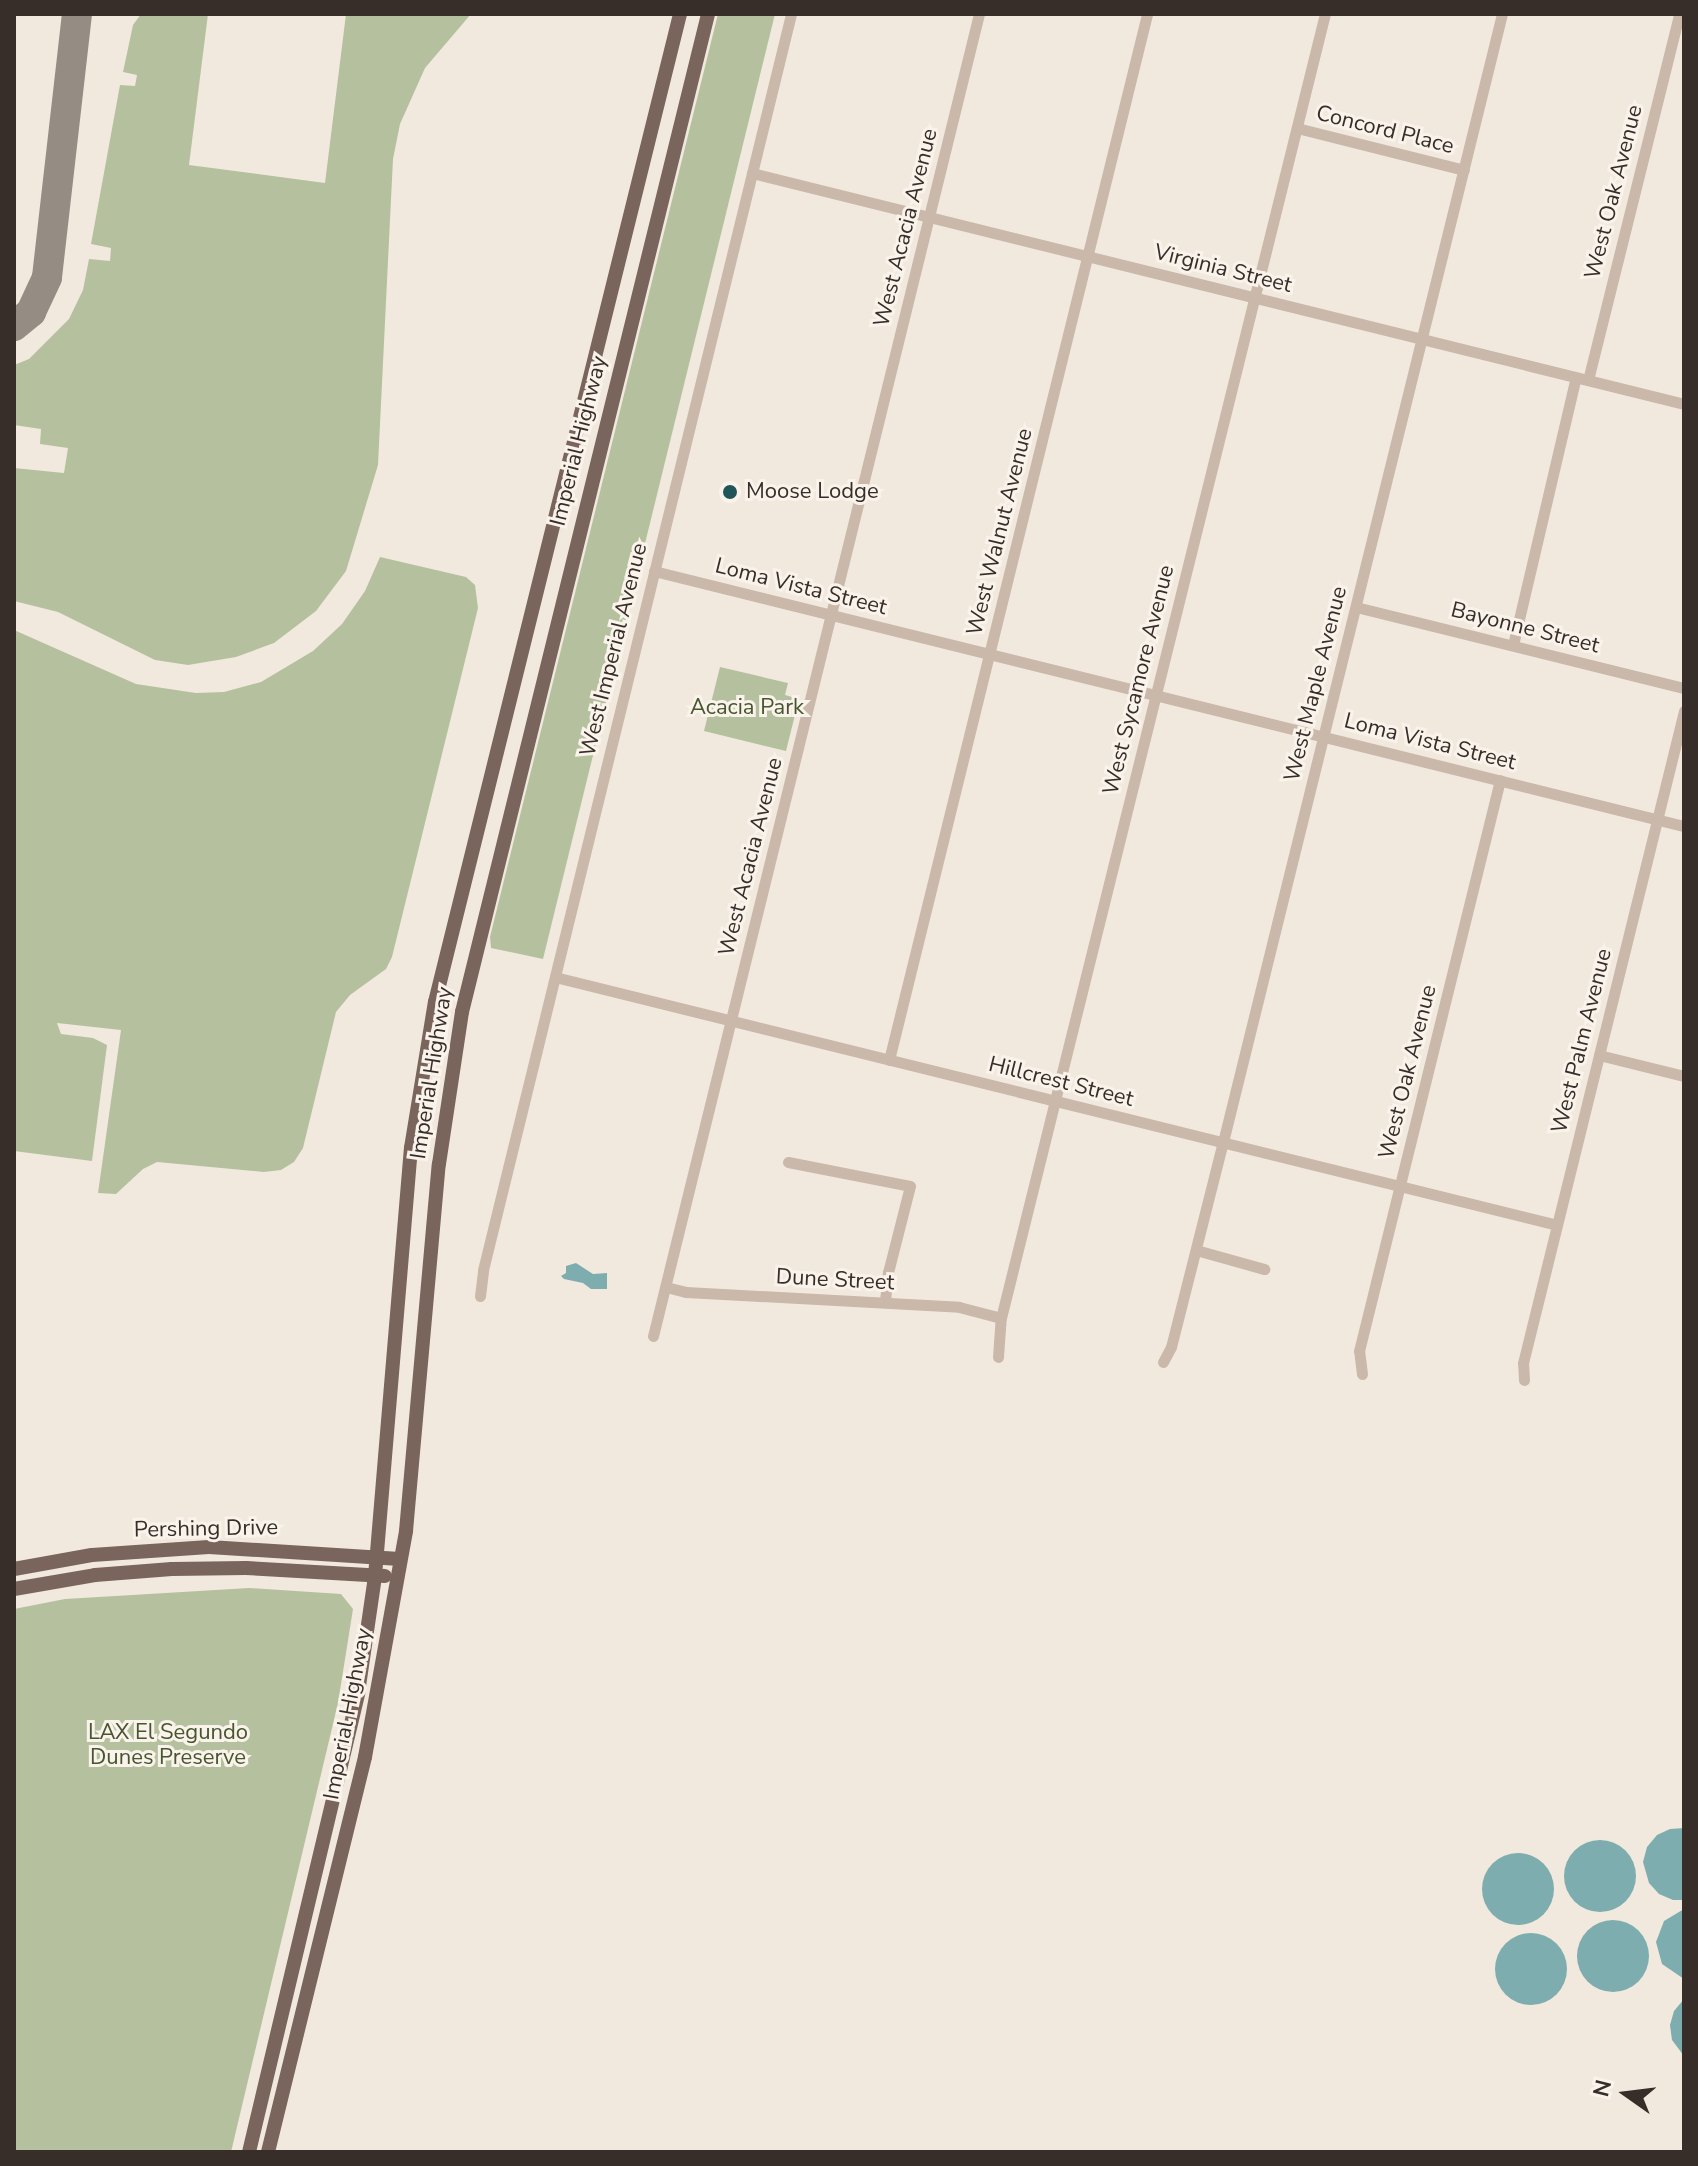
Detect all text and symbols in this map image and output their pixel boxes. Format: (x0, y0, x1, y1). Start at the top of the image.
street label: Concord Place (1313, 100, 1457, 160)
street label: West Oak Avenue (1580, 102, 1648, 282)
street label: West Acacia Avenue (869, 126, 943, 330)
street label: Virginia Street (1151, 239, 1295, 299)
street label: Imperial Highway (545, 353, 613, 529)
street label: West Walnut Avenue (961, 426, 1039, 638)
place label: Moose Lodge (746, 479, 879, 505)
marker: Moose Lodge (721, 483, 739, 501)
street label: West Imperial Avenue (575, 540, 653, 760)
street label: Loma Vista Street (712, 553, 890, 621)
street label: West Sycamore Avenue (1098, 562, 1180, 798)
street label: West Maple Avenue (1279, 584, 1353, 784)
street label: Bayonne Street (1448, 597, 1602, 659)
park label: Acacia Park (690, 695, 804, 721)
street label: Loma Vista Street (1341, 708, 1519, 776)
street label: West Acacia Avenue (714, 755, 788, 959)
street label: West Palm Avenue (1546, 946, 1618, 1136)
street label: West Oak Avenue (1374, 982, 1442, 1162)
street label: Imperial Highway (405, 985, 459, 1161)
street label: Hillcrest Street (986, 1051, 1136, 1113)
street label: Dune Street (775, 1264, 895, 1296)
street label: Pershing Drive (134, 1515, 278, 1543)
street label: Imperial Highway (318, 1626, 378, 1802)
park label: LAX El Segundo Dunes Preserve (88, 1719, 248, 1770)
north arrow (1586, 2054, 1666, 2134)
text: N (1586, 2077, 1619, 2100)

